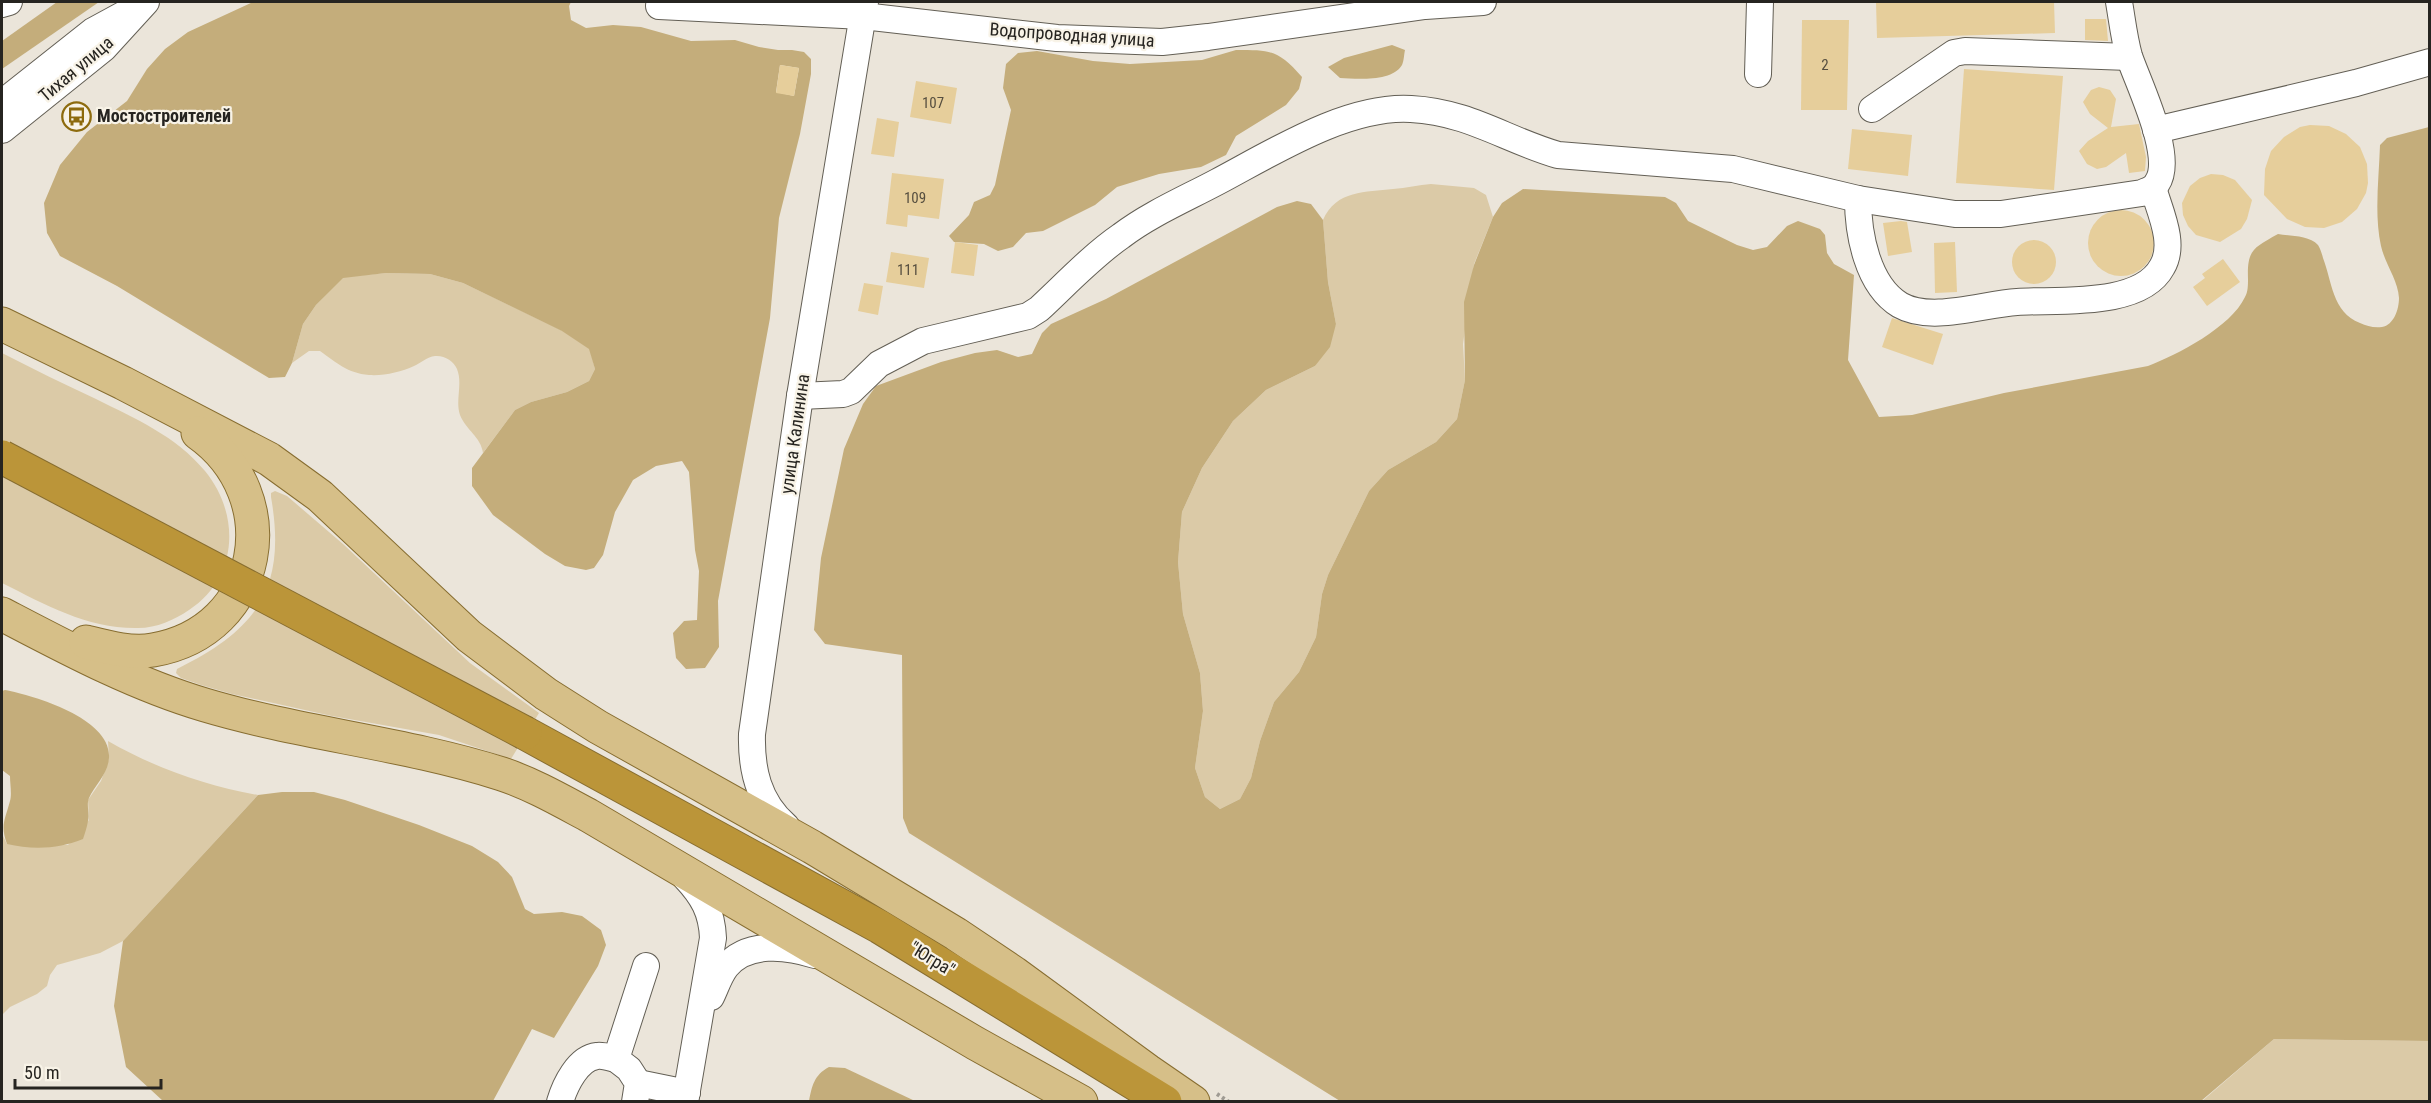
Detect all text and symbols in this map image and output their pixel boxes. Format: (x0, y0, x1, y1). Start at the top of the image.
street label: Водопроводная улица (989, 18, 1155, 51)
street label: Тихая улица (34, 31, 117, 106)
house number: 2 (1821, 56, 1829, 74)
house number: 107 (922, 94, 944, 112)
bus stop icon: Мостостроителей (60, 100, 92, 132)
place label: Мостостроителей (97, 105, 231, 126)
house number: 109 (904, 189, 926, 207)
house number: 111 (897, 261, 919, 279)
street label: улица Калинина (776, 373, 813, 495)
street label: "Югра" (906, 937, 959, 980)
scale bar (15, 1052, 160, 1090)
text: 50 m (24, 1062, 59, 1083)

